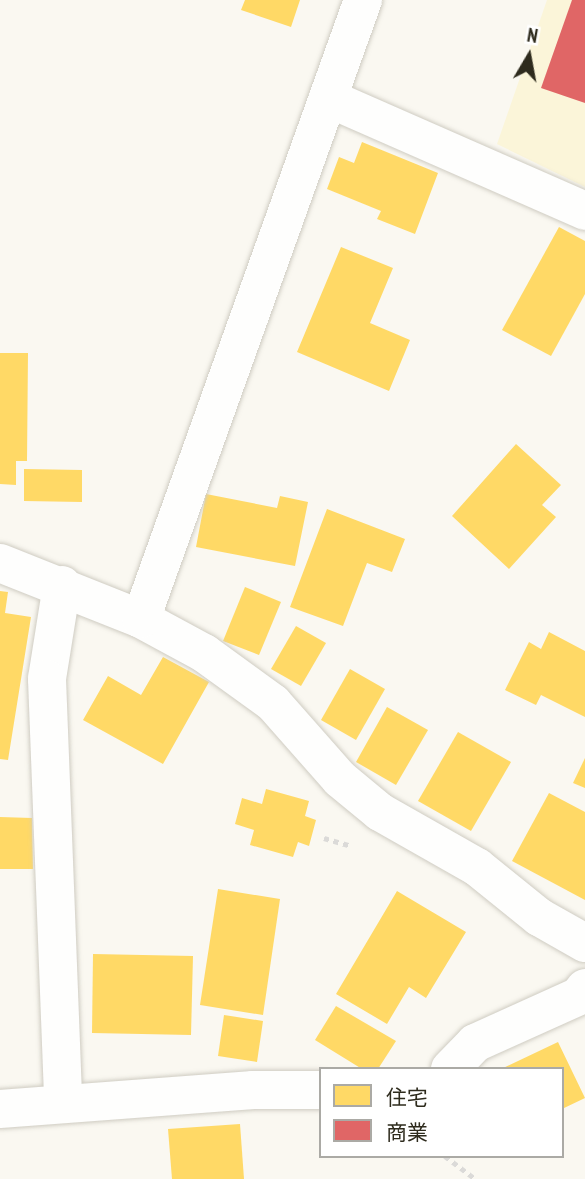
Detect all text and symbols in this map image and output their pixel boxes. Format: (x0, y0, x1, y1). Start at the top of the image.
north arrow (494, 21, 564, 91)
text: N (526, 23, 540, 48)
legend (319, 1067, 564, 1158)
text: 住宅 (386, 1084, 428, 1111)
text: 商業 (386, 1119, 428, 1146)

